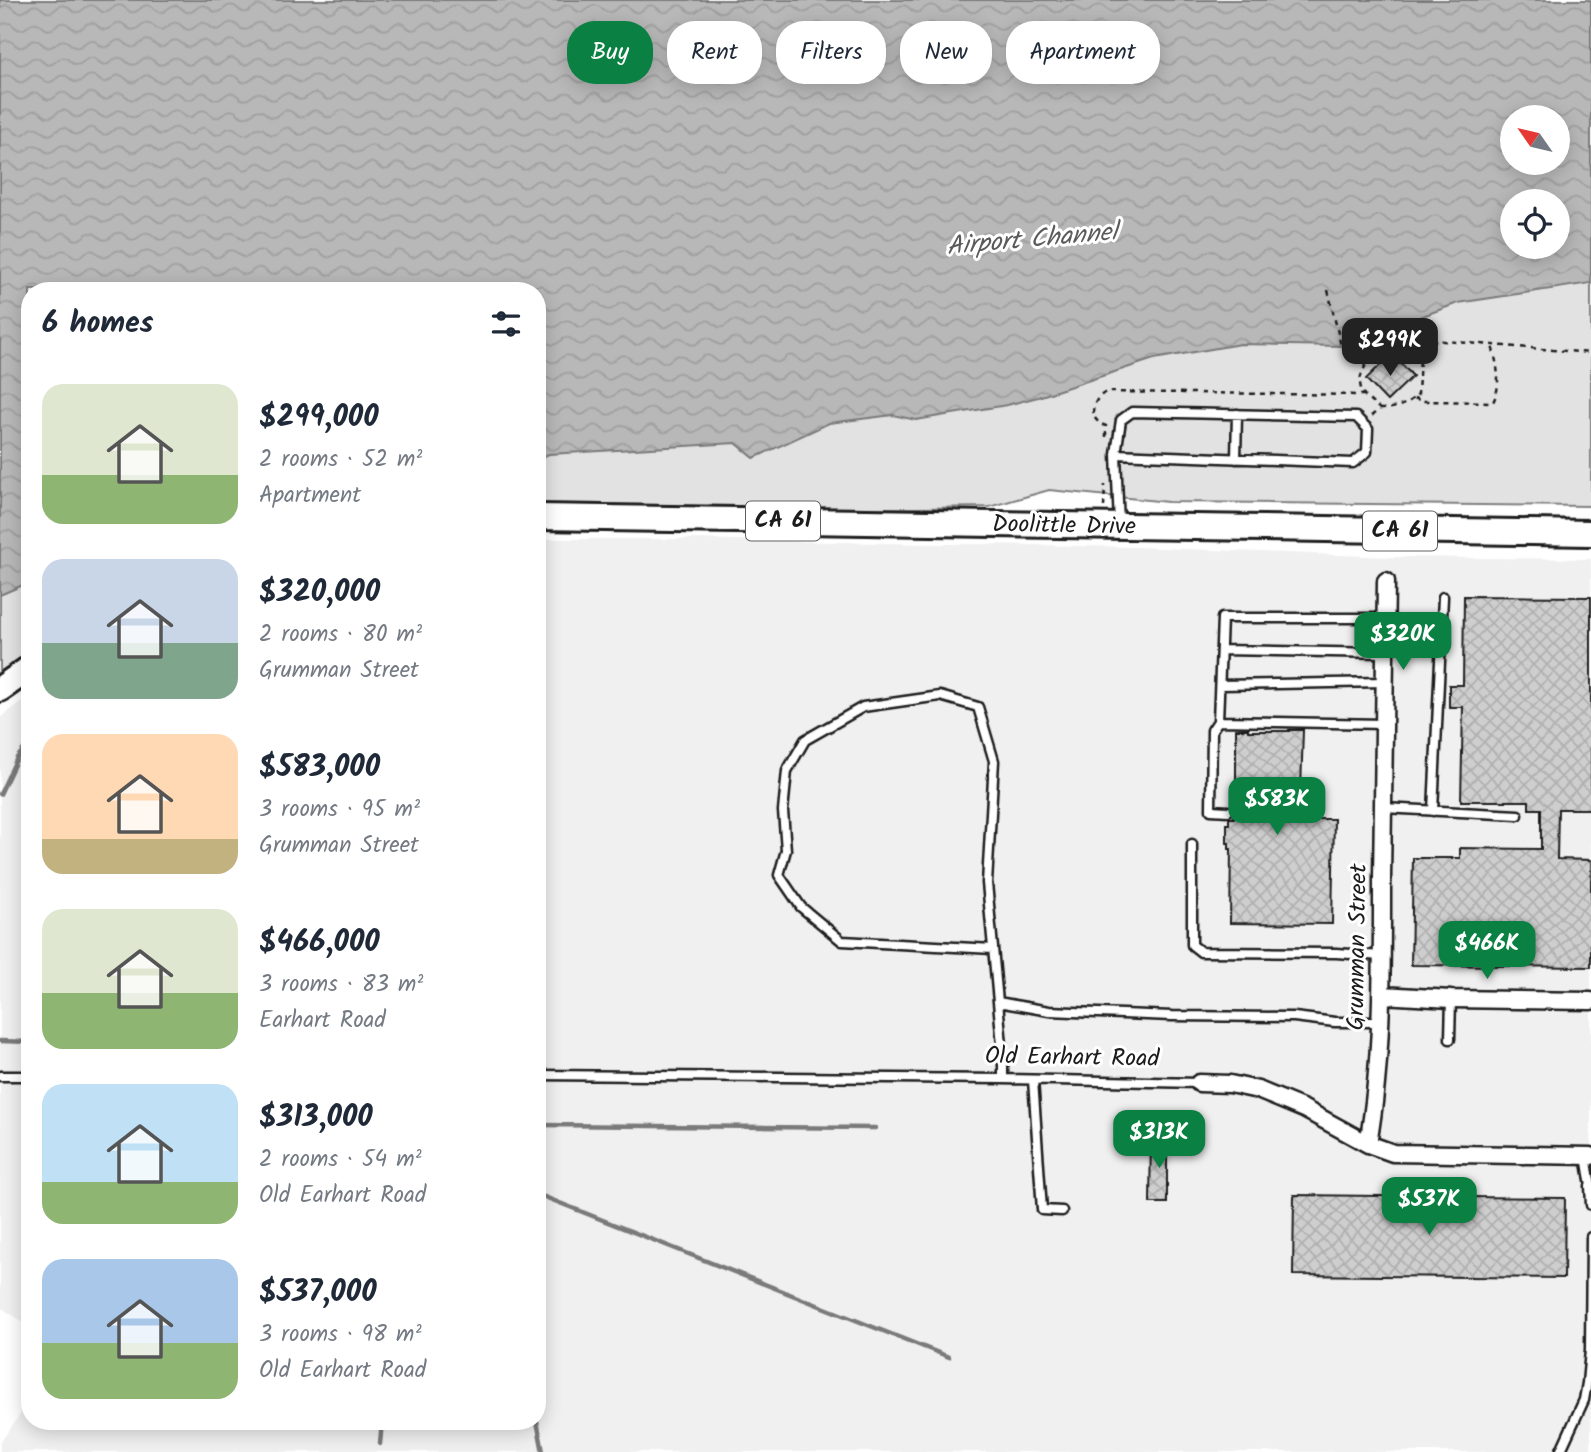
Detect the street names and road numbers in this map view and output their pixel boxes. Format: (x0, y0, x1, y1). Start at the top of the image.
road number: CA 61 (746, 502, 820, 540)
street label: Doolittle Drive (992, 505, 1136, 547)
road number: CA 61 (1363, 512, 1437, 551)
street label: Grumman Street (1337, 863, 1379, 1031)
street label: Old Earhart Road (984, 1037, 1161, 1079)

